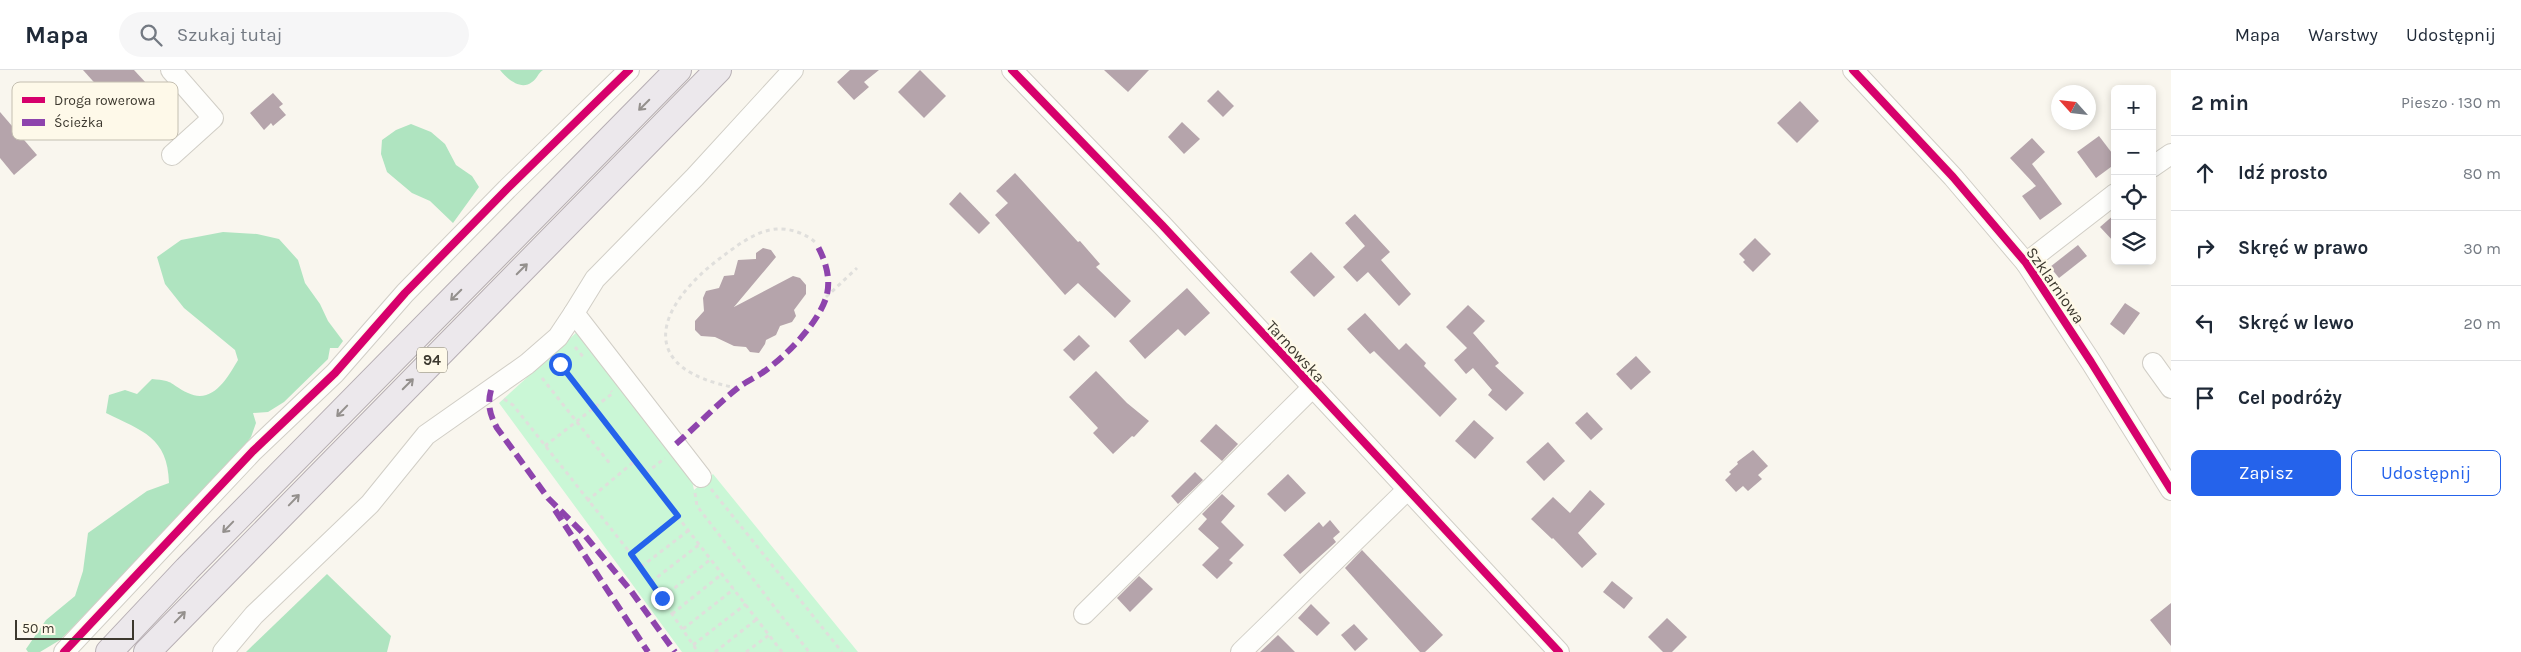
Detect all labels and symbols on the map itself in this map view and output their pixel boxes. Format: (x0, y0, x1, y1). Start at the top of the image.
legend (12, 82, 178, 140)
north arrow (2051, 85, 2096, 130)
text: Droga rowerowa (54, 92, 156, 109)
one-way arrow (638, 98, 650, 111)
text: Ścieżka (54, 114, 103, 131)
street label: Szklarniowa (2022, 243, 2089, 327)
one-way arrow (516, 263, 528, 275)
one-way arrow (450, 289, 462, 301)
street label: Tarnowska (1262, 317, 1329, 386)
road number: 94 (417, 348, 447, 372)
route start (549, 353, 572, 376)
one-way arrow (402, 378, 414, 391)
one-way arrow (336, 405, 348, 417)
one-way arrow (288, 494, 300, 507)
one-way arrow (222, 521, 234, 533)
route end (651, 587, 674, 610)
one-way arrow (174, 611, 186, 623)
scale bar (15, 617, 134, 640)

